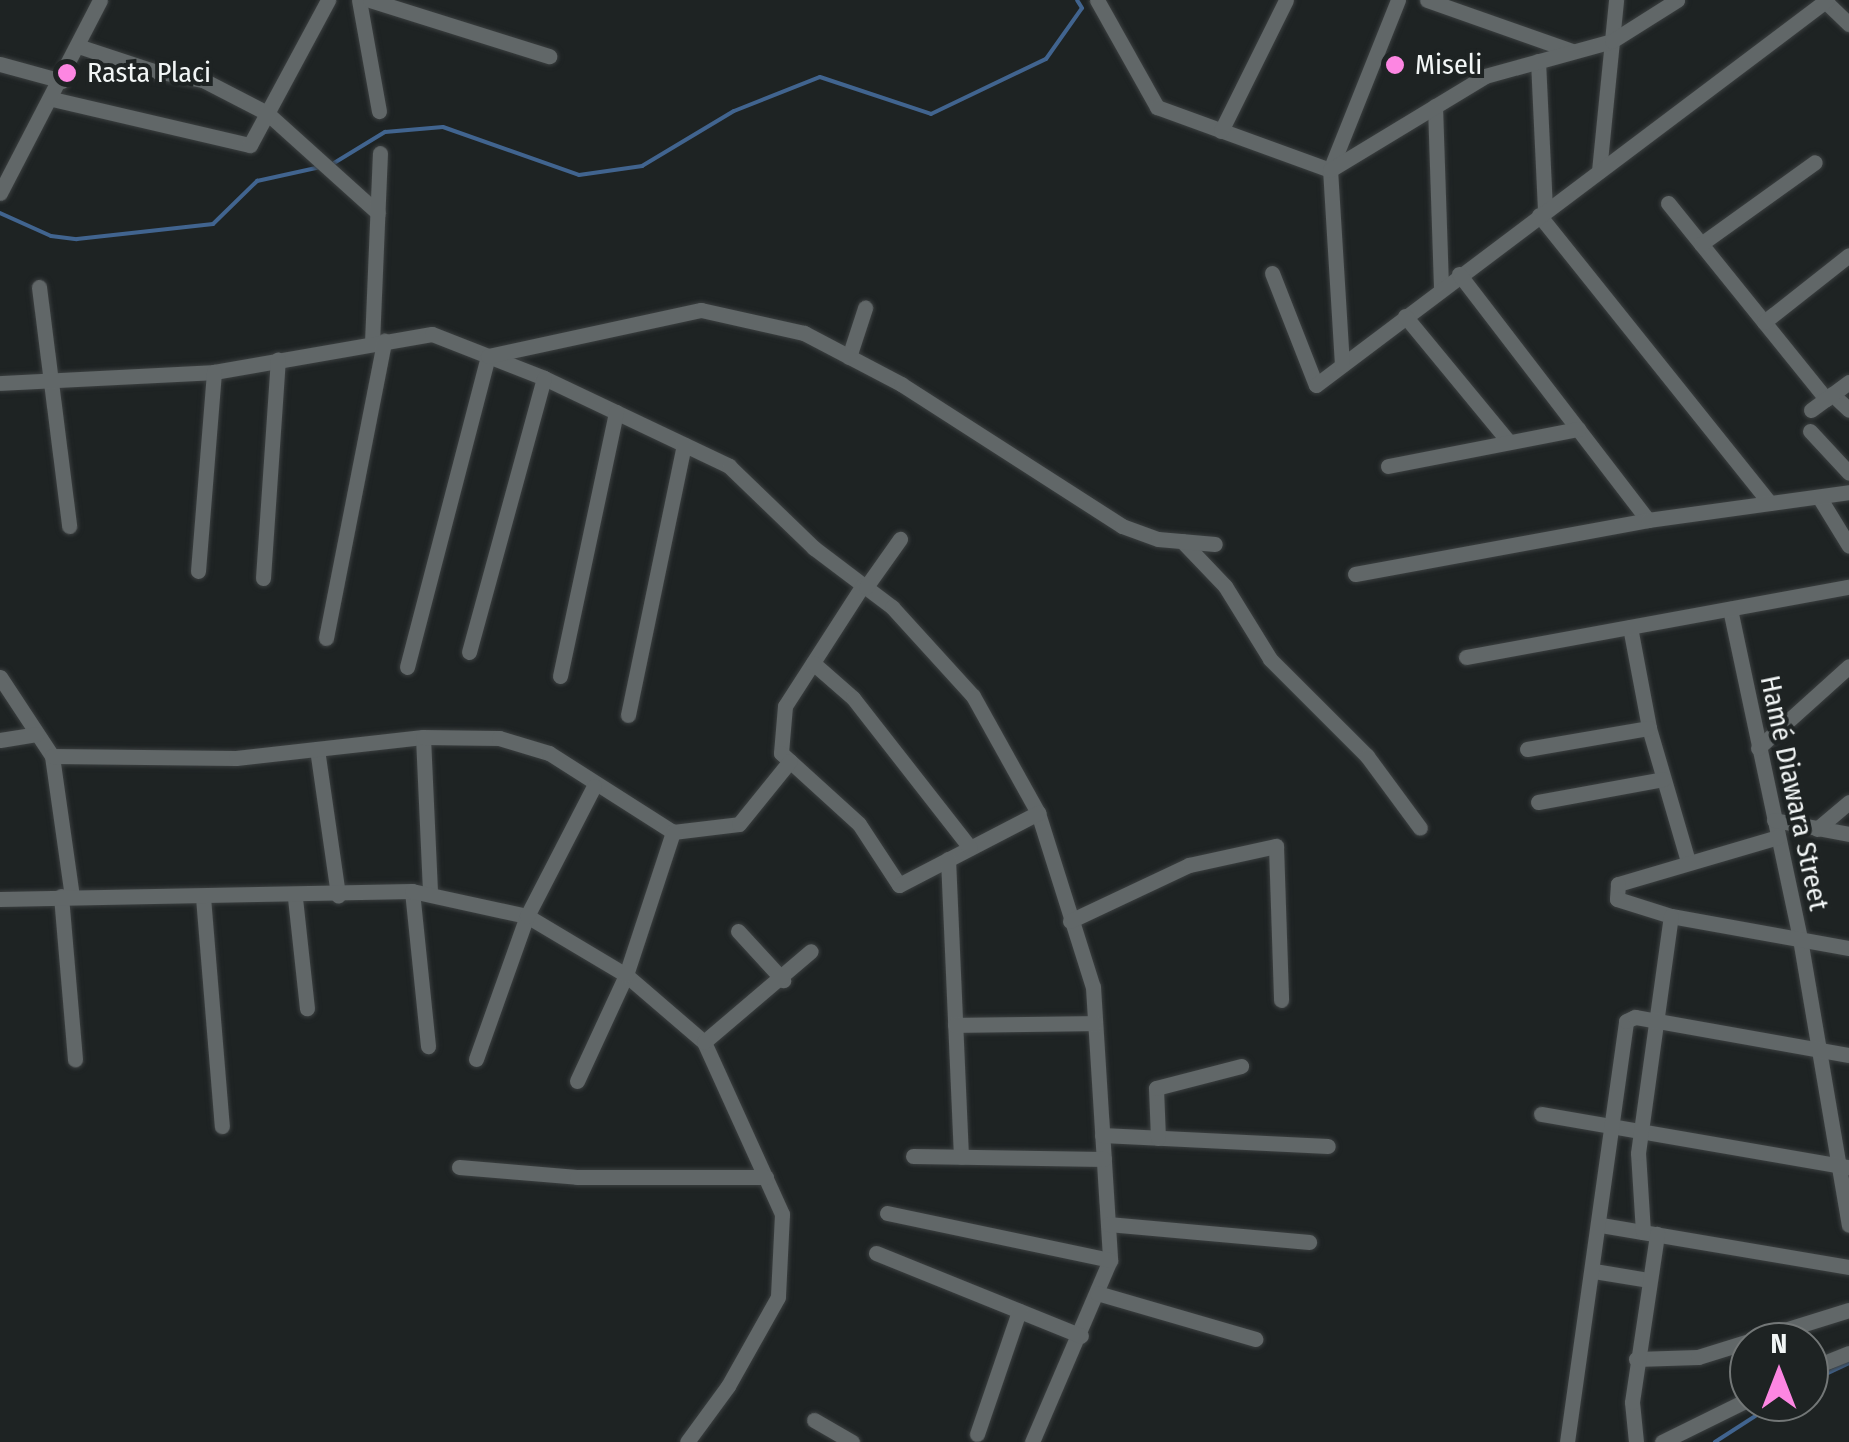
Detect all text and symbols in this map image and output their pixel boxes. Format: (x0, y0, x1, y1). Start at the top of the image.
place label: Miseli (1415, 48, 1482, 82)
marker: Miseli (1384, 54, 1406, 76)
place label: Rasta Placi (87, 56, 211, 90)
marker: Rasta Placi (56, 62, 78, 84)
street label: Hamé Diawara Street (1753, 672, 1835, 914)
north arrow (1729, 1322, 1829, 1422)
text: N (1771, 1327, 1787, 1360)

